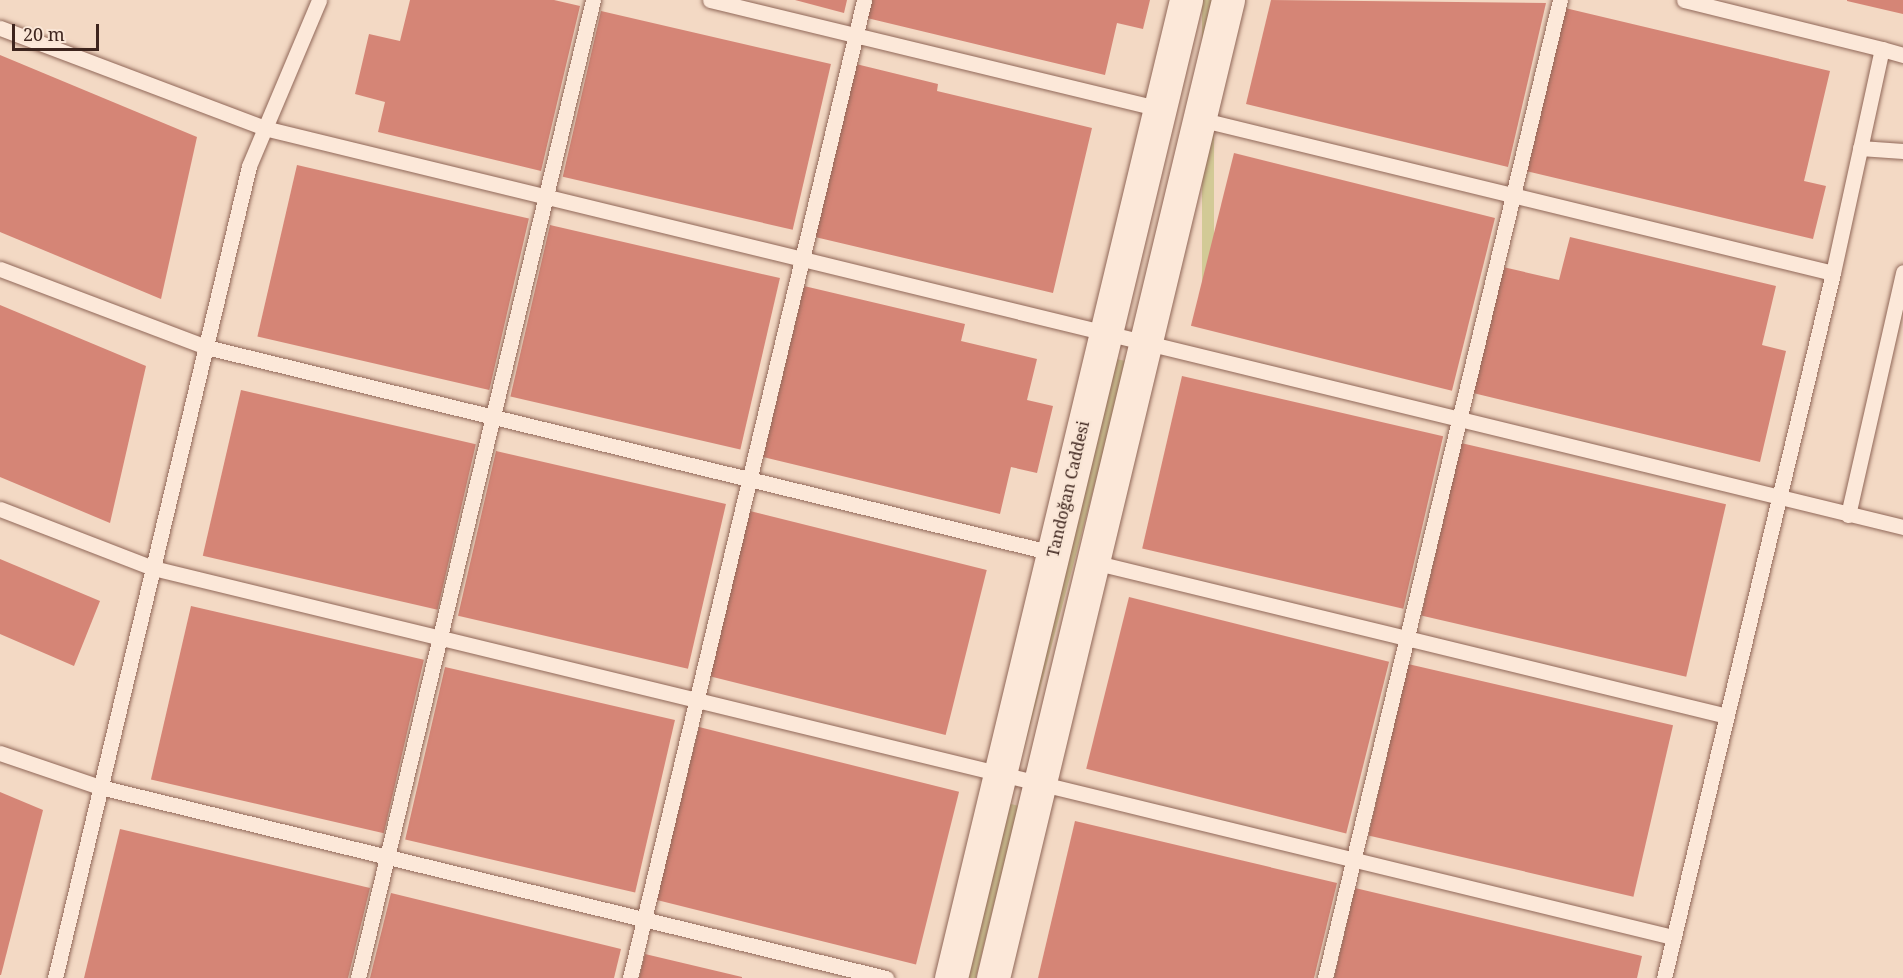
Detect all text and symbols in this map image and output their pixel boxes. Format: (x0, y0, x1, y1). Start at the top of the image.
scale bar (15, 12, 102, 50)
text: 20 m (23, 22, 65, 46)
street label: Tandoğan Caddesi (1043, 419, 1093, 559)

